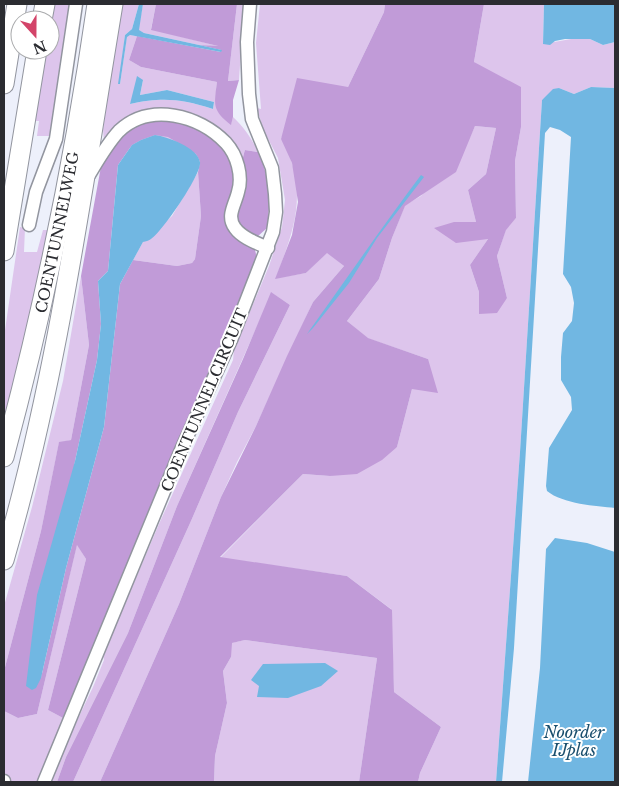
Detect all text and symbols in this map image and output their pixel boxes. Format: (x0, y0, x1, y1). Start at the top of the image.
north arrow (10, 10, 60, 60)
text: N (30, 36, 49, 58)
street label: COENTUNNELWEG (31, 150, 82, 315)
street label: COENTUNNELCIRCUIT (157, 305, 251, 495)
water label: Noorder IJplas (543, 722, 605, 760)

